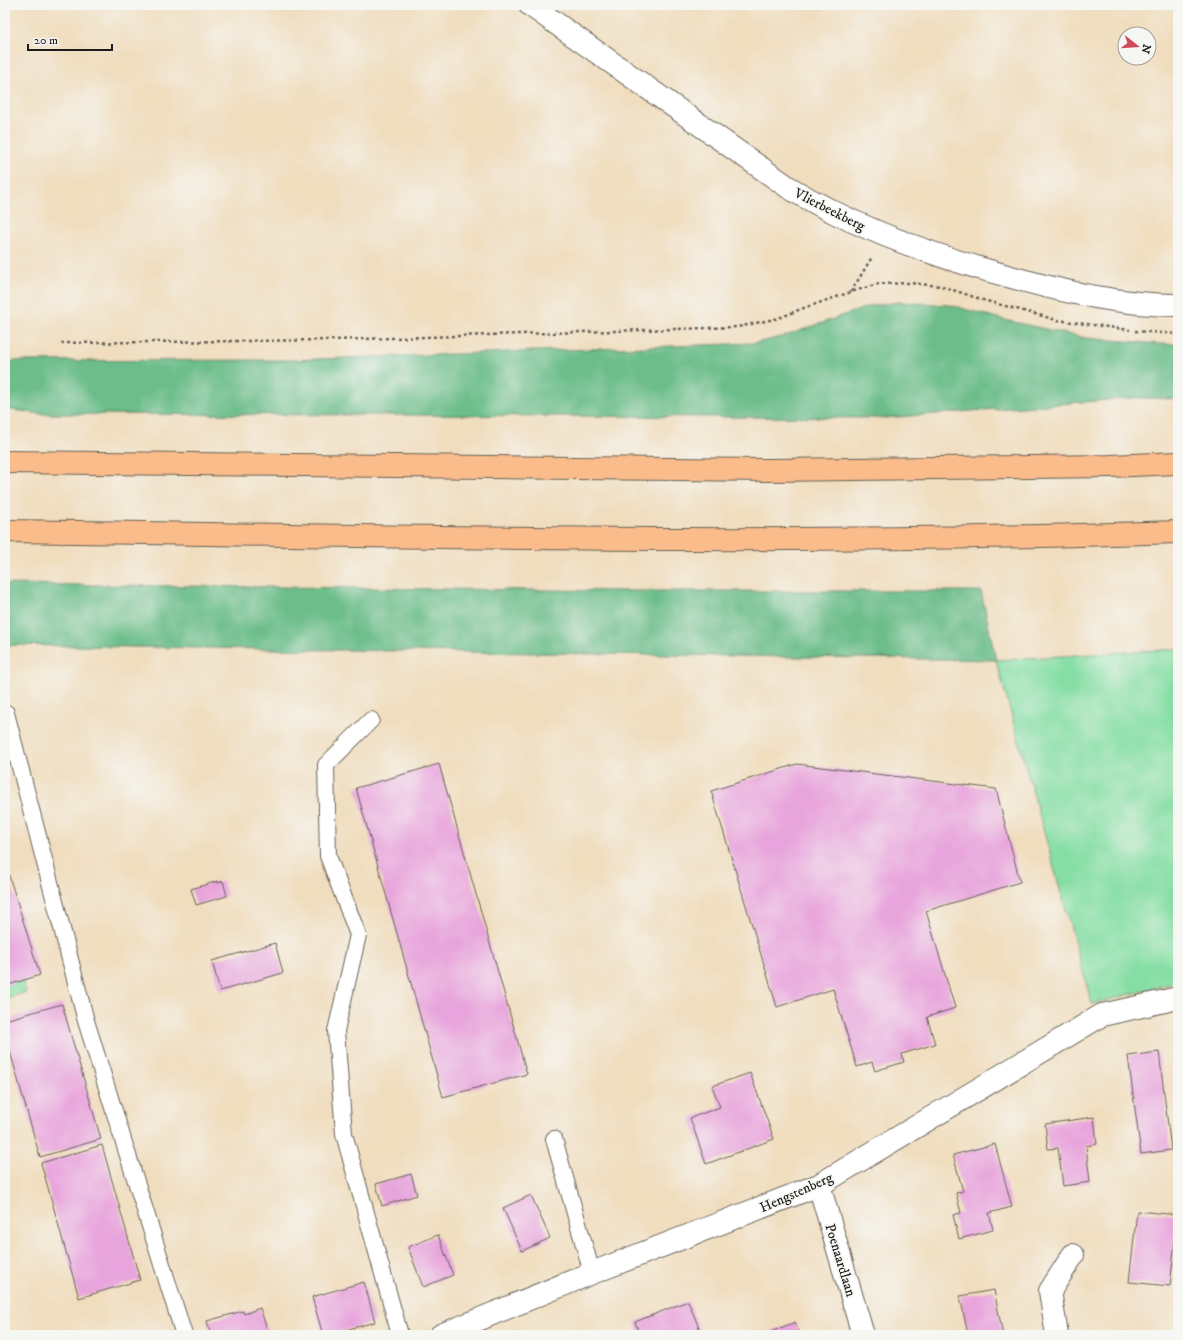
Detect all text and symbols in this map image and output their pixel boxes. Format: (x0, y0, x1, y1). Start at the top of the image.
scale bar (28, 26, 112, 52)
north arrow (1117, 26, 1157, 66)
text: 20 m (34, 33, 58, 48)
text: N (1138, 42, 1154, 55)
street label: Vlierbeekberg (790, 184, 868, 236)
street label: Hengstenberg (757, 1169, 836, 1217)
street label: Poenaardlaan (820, 1222, 860, 1300)

